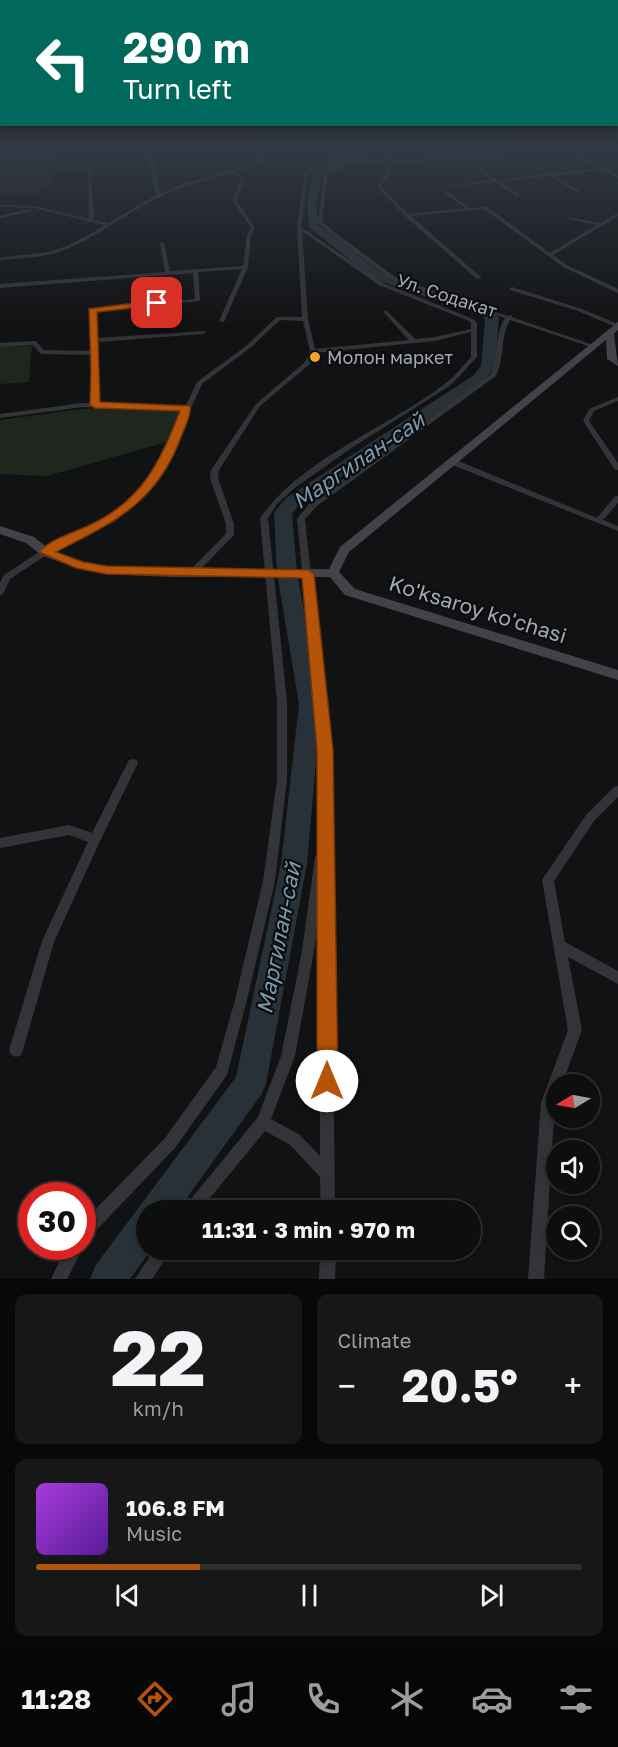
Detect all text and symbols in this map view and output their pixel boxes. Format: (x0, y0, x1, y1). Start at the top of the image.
text: 290 m (123, 22, 250, 72)
icon: left (24, 24, 102, 102)
text: Turn left (123, 73, 232, 105)
street label: Ул. Содакат (394, 268, 500, 322)
pin (131, 277, 182, 328)
icon: arrive (140, 286, 173, 319)
place label: Молон маркет (327, 346, 453, 368)
marker: Молон маркет (308, 350, 322, 364)
water label: Маргилан-сай (287, 405, 430, 514)
street label: Ko'ksaroy ko'chasi (386, 570, 570, 648)
water label: Маргилан-сай (250, 859, 306, 1016)
position arrow (295, 1049, 359, 1113)
north arrow (546, 1074, 600, 1128)
map controls (546, 1074, 600, 1260)
button: sound (546, 1140, 600, 1194)
speed limit sign: 30 (18, 1182, 96, 1260)
button: search (546, 1206, 600, 1260)
text: 11:31 · 3 min · 970 m (202, 1216, 415, 1243)
text: 22 (111, 1310, 206, 1403)
text: Climate (338, 1328, 411, 1352)
text: 20.5° (402, 1358, 518, 1412)
text: − (338, 1366, 356, 1405)
text: + (564, 1366, 582, 1405)
text: km/h (133, 1396, 184, 1420)
text: 106.8 FM (126, 1494, 225, 1521)
text: Music (126, 1521, 182, 1545)
icon: previous (111, 1579, 144, 1612)
icon: pause (293, 1579, 326, 1612)
icon: next (475, 1579, 508, 1612)
icon: directions (134, 1678, 176, 1720)
icon: music (218, 1678, 260, 1720)
icon: phone (302, 1678, 344, 1720)
icon: climate (386, 1678, 428, 1720)
icon: car (471, 1678, 513, 1720)
icon: filters (555, 1678, 597, 1720)
text: 11:28 (21, 1683, 91, 1715)

